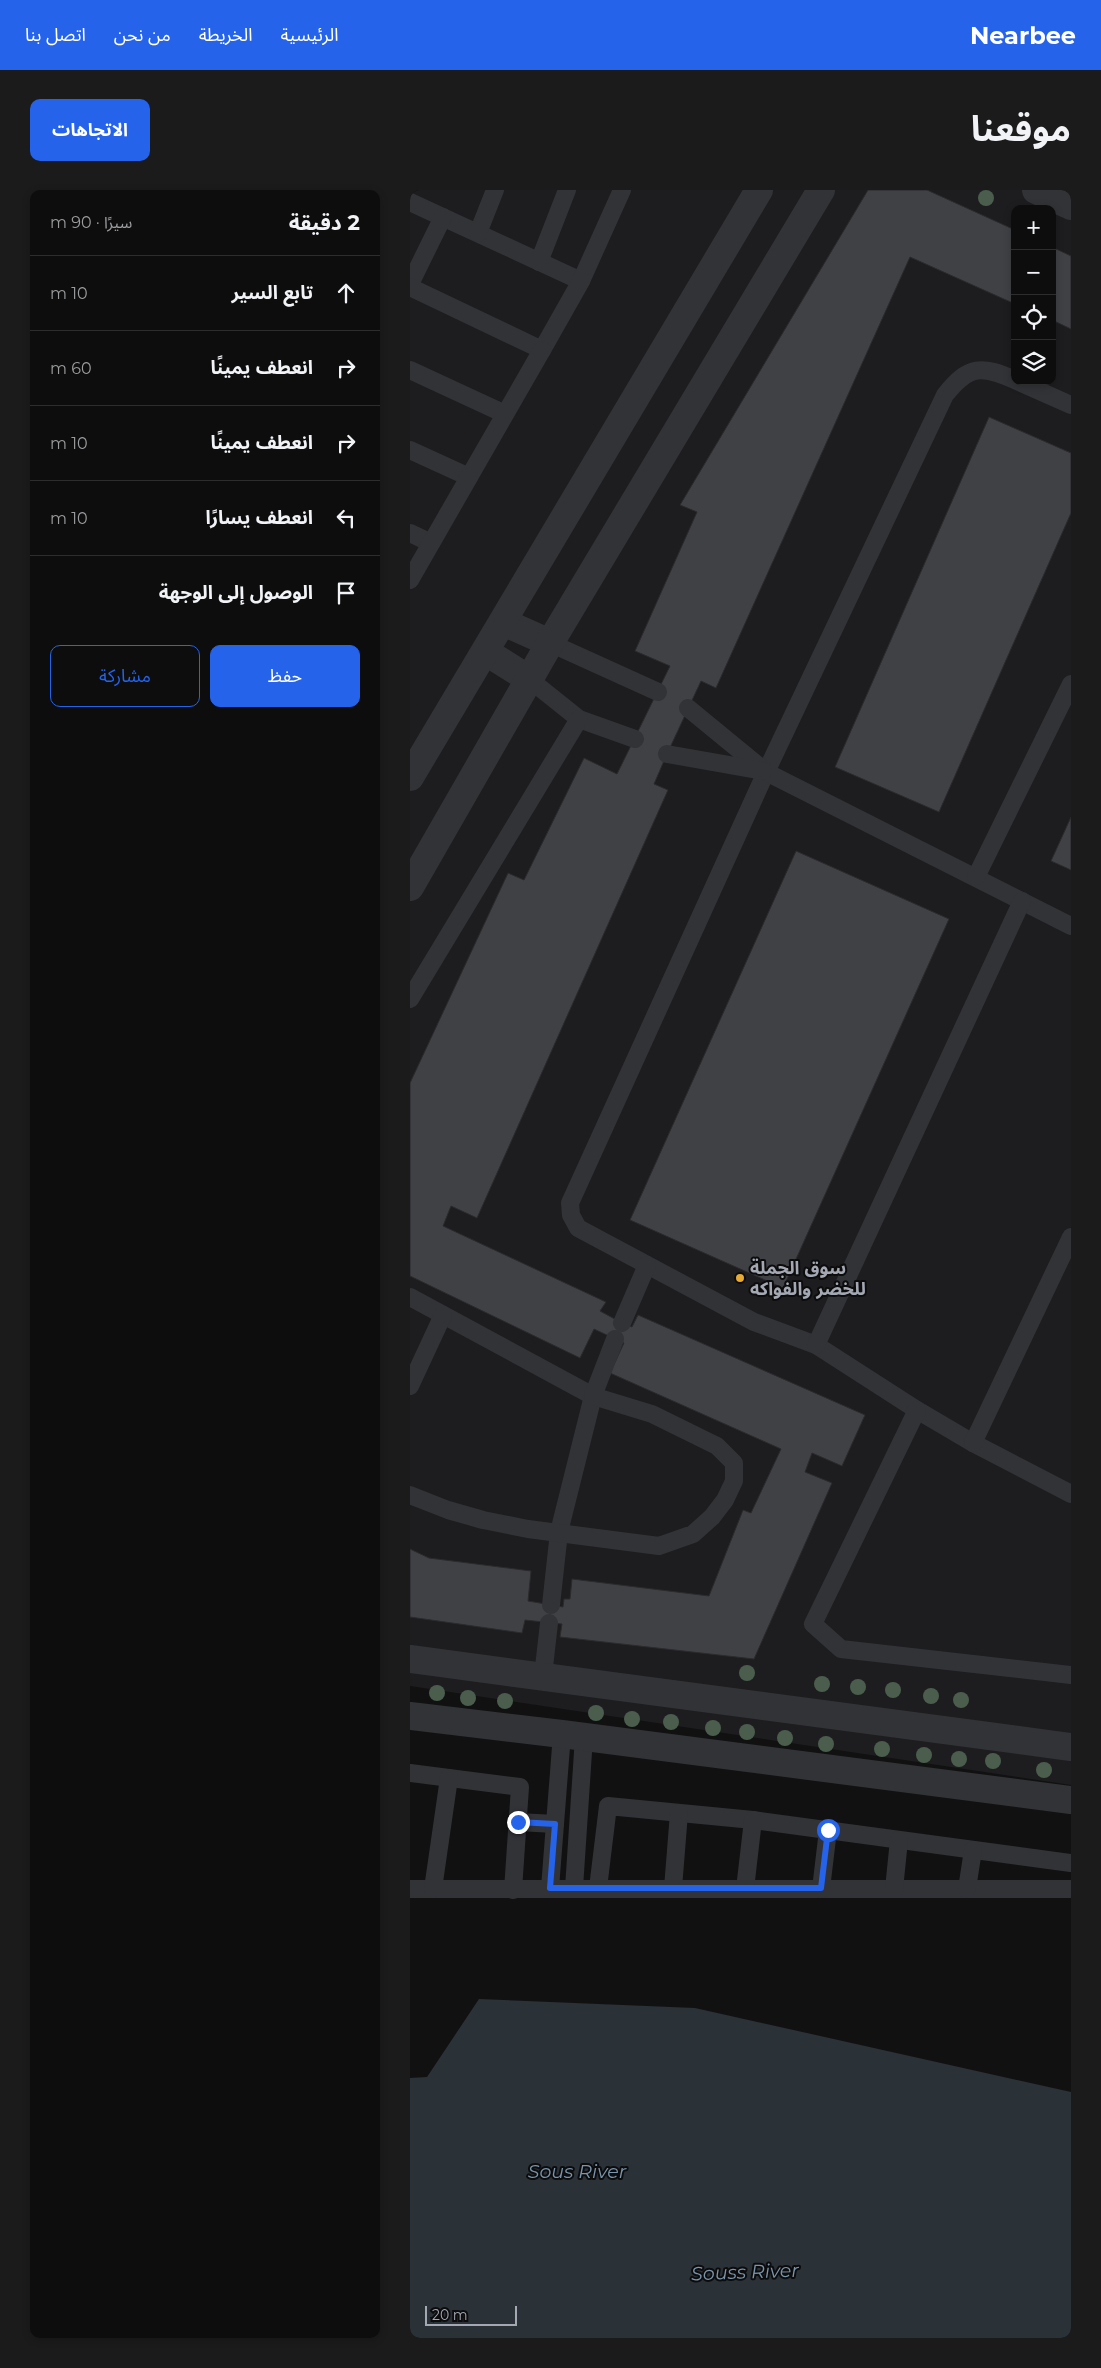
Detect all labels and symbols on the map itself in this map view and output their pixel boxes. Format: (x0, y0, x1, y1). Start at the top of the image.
place label: سوق الجملة للخضر والفواكه (750, 1257, 866, 1300)
marker: سوق الجملة للخضر والفواكه (734, 1272, 746, 1284)
route end (507, 1811, 530, 1834)
route start (817, 1819, 840, 1842)
water label: Sous River (528, 2160, 627, 2183)
water label: Souss River (691, 2259, 800, 2285)
scale bar (425, 2303, 518, 2326)

